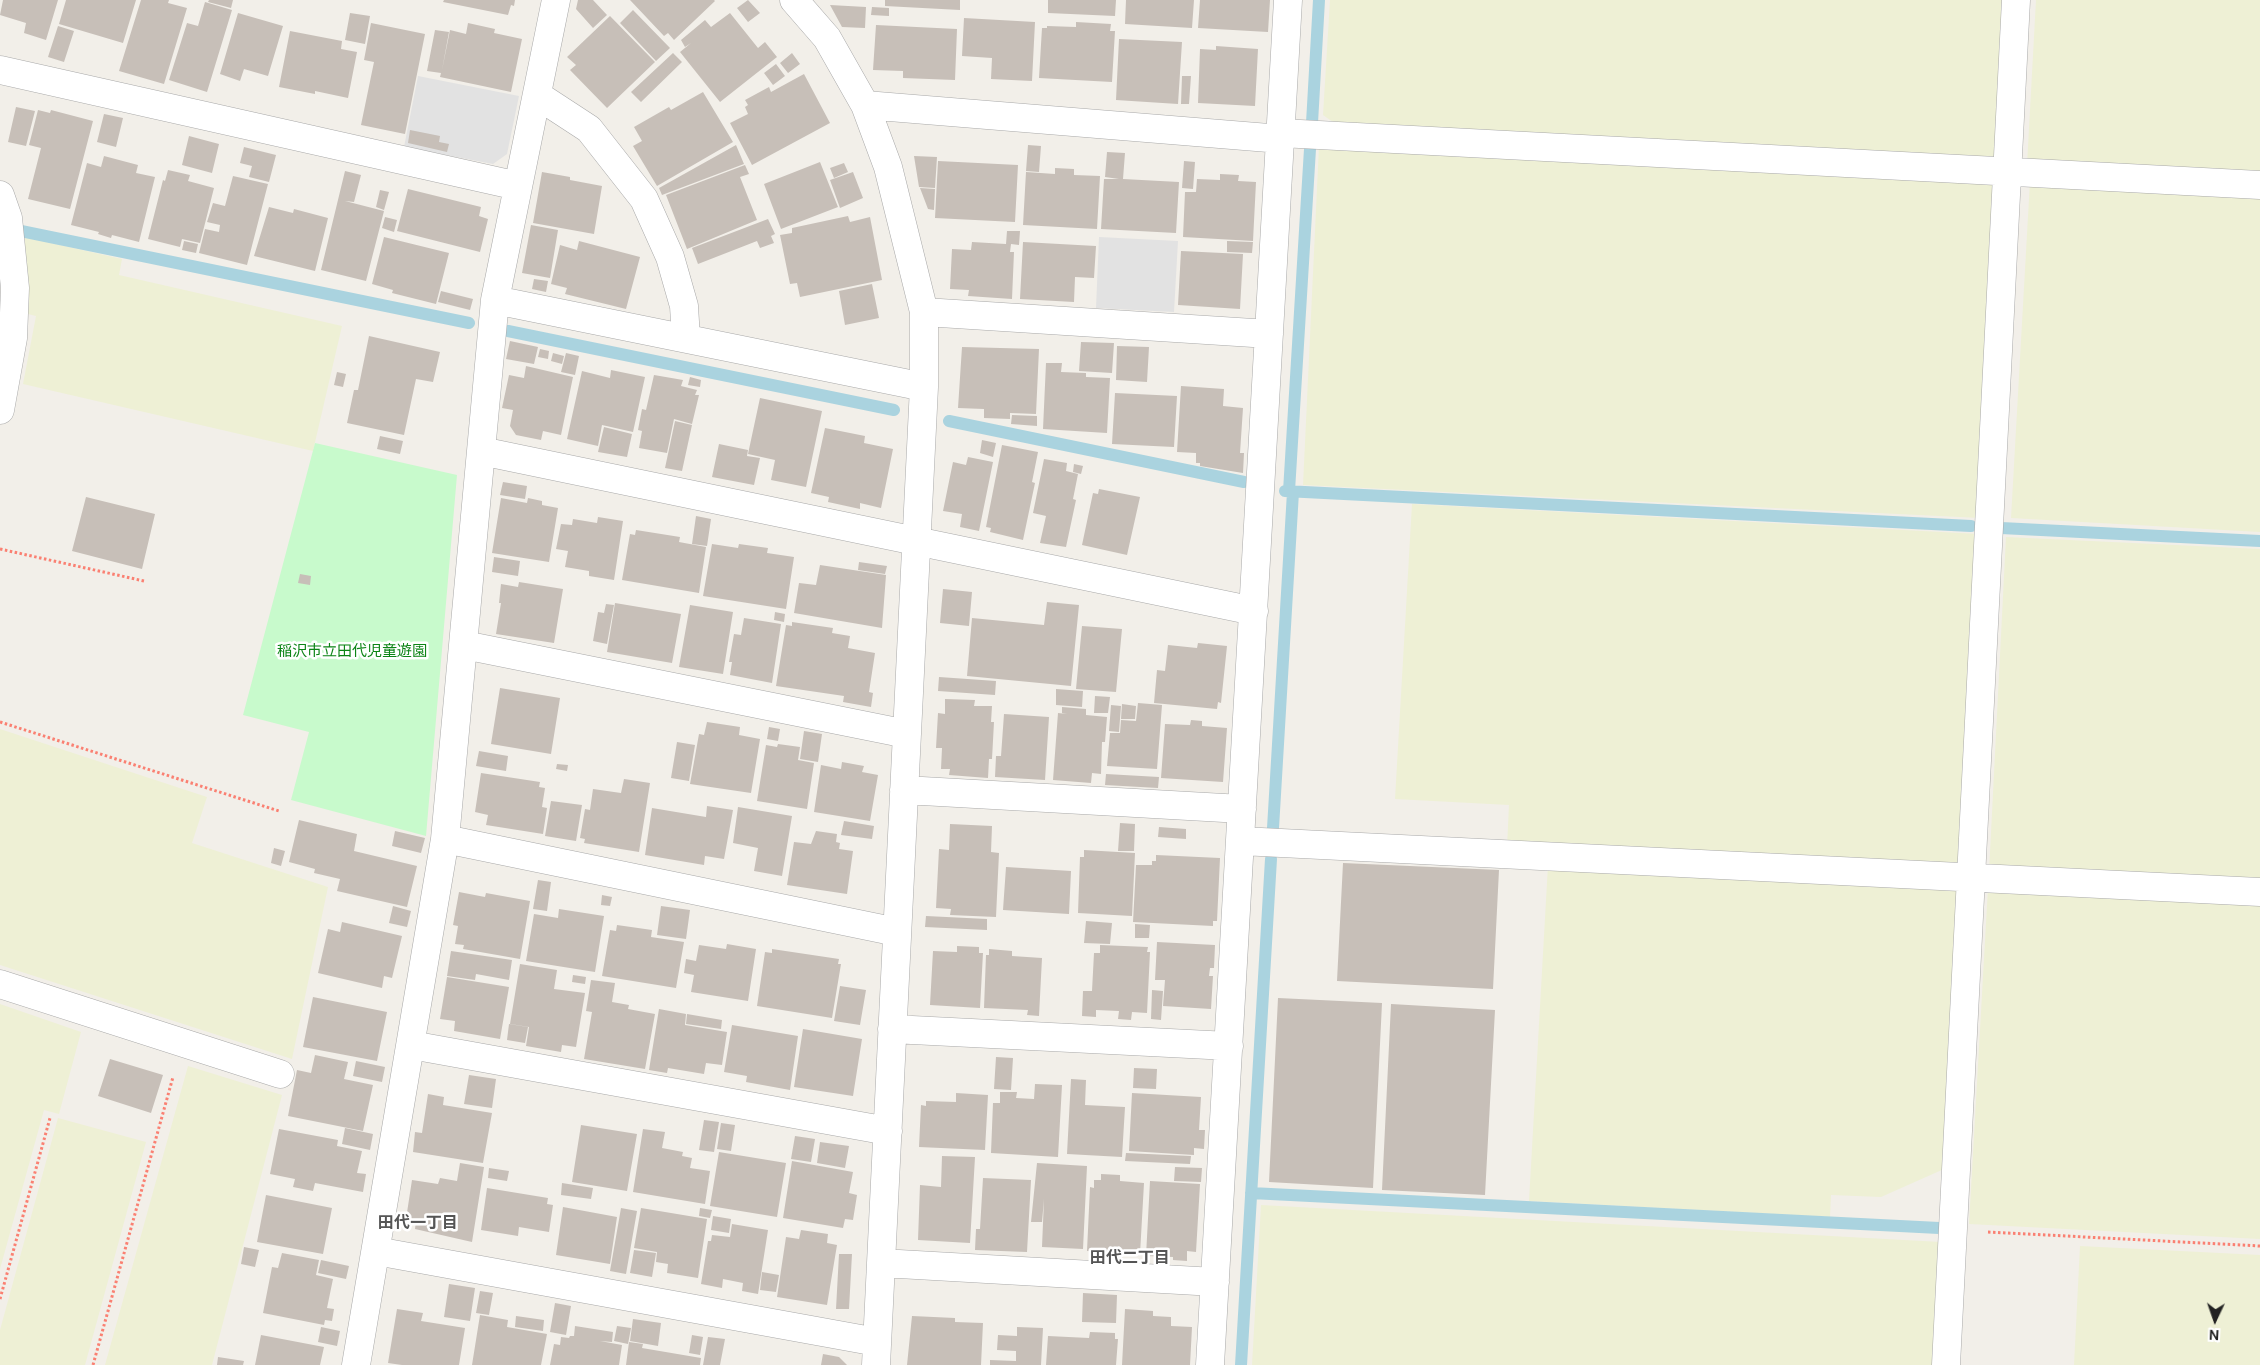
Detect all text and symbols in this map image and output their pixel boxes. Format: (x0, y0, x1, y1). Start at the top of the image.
park label: 稲沢市立田代児童遊園 (277, 643, 427, 661)
district label: 田代一丁目 (378, 1214, 458, 1234)
district label: 田代二丁目 (1090, 1249, 1170, 1269)
north arrow (2190, 1295, 2240, 1345)
text: N (2209, 1326, 2220, 1344)

